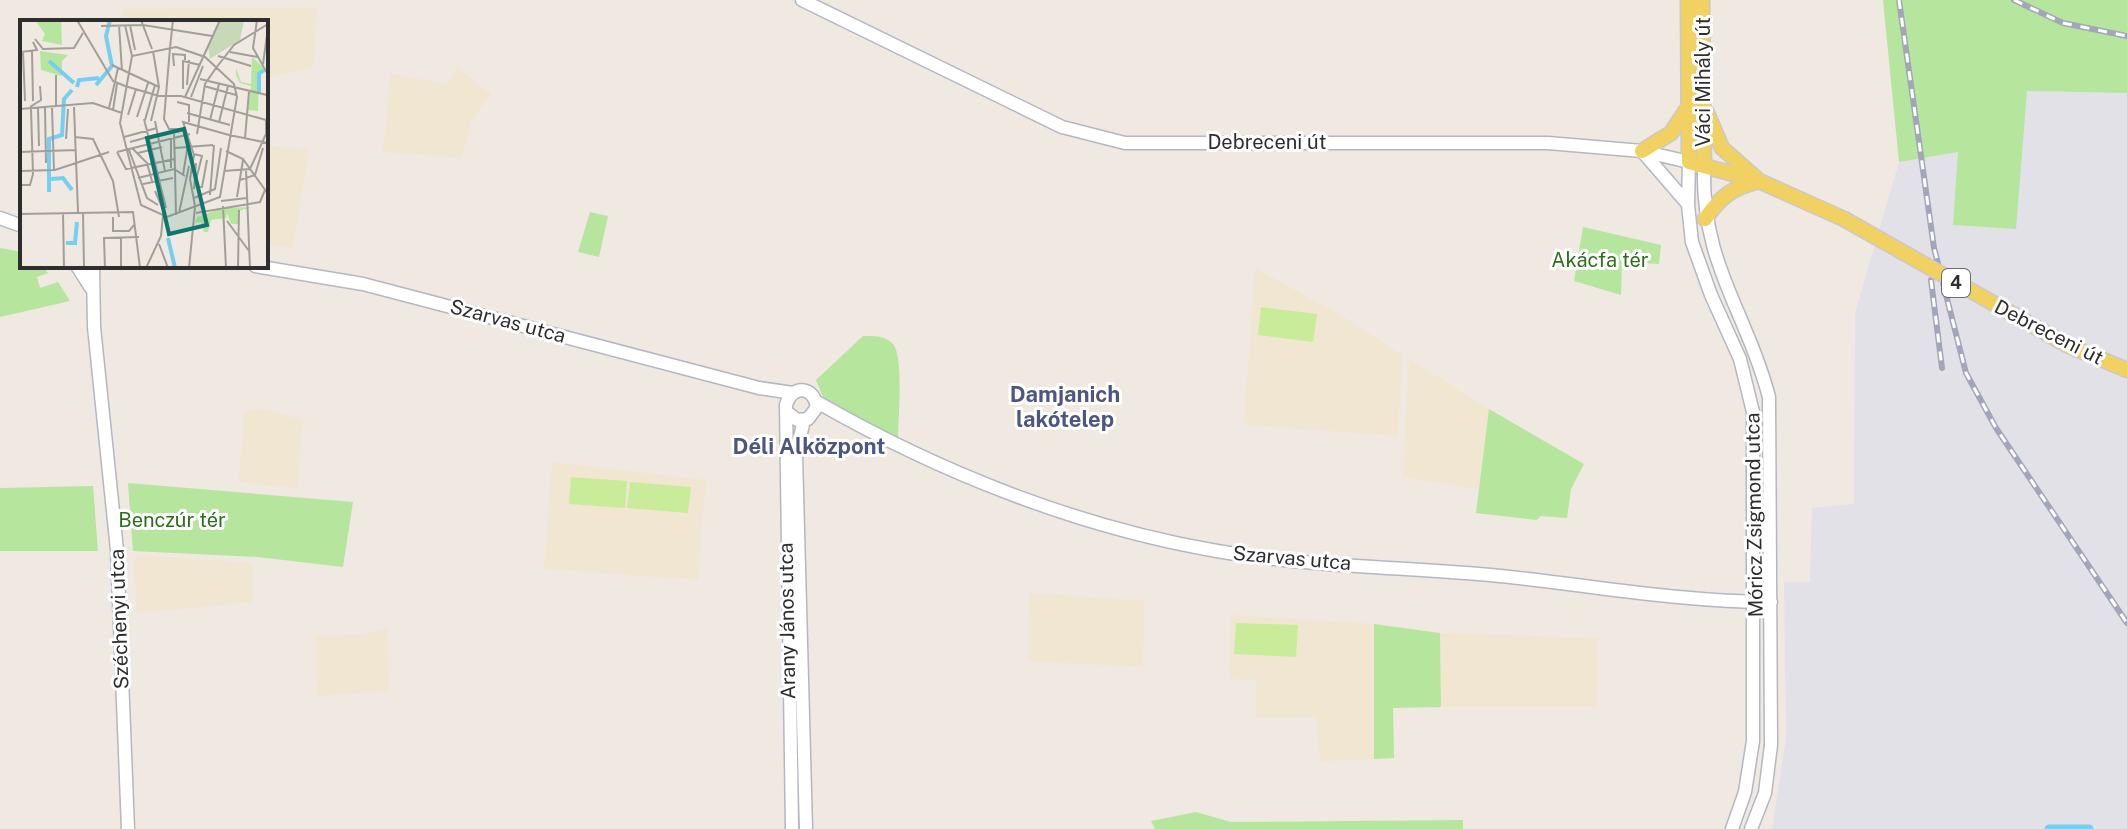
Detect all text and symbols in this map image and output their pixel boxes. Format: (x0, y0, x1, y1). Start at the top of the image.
street label: Váci Mihály út (1691, 17, 1715, 147)
inset map (20, 20, 268, 268)
street label: Debreceni út (1208, 130, 1327, 154)
park label: Akácfa tér (1551, 248, 1649, 272)
road number: 4 (1942, 269, 1970, 297)
street label: Szarvas utca (448, 294, 568, 348)
street label: Debreceni út (1991, 294, 2107, 370)
district label: Damjanich lakótelep (1010, 381, 1120, 432)
street label: Móricz Zsigmond utca (1740, 412, 1768, 618)
district label: Déli Alközpont (733, 433, 885, 459)
park label: Benczúr tér (118, 508, 226, 532)
street label: Szarvas utca (1232, 541, 1352, 575)
street label: Arany János utca (774, 542, 800, 700)
street label: Széchenyi utca (105, 548, 133, 690)

